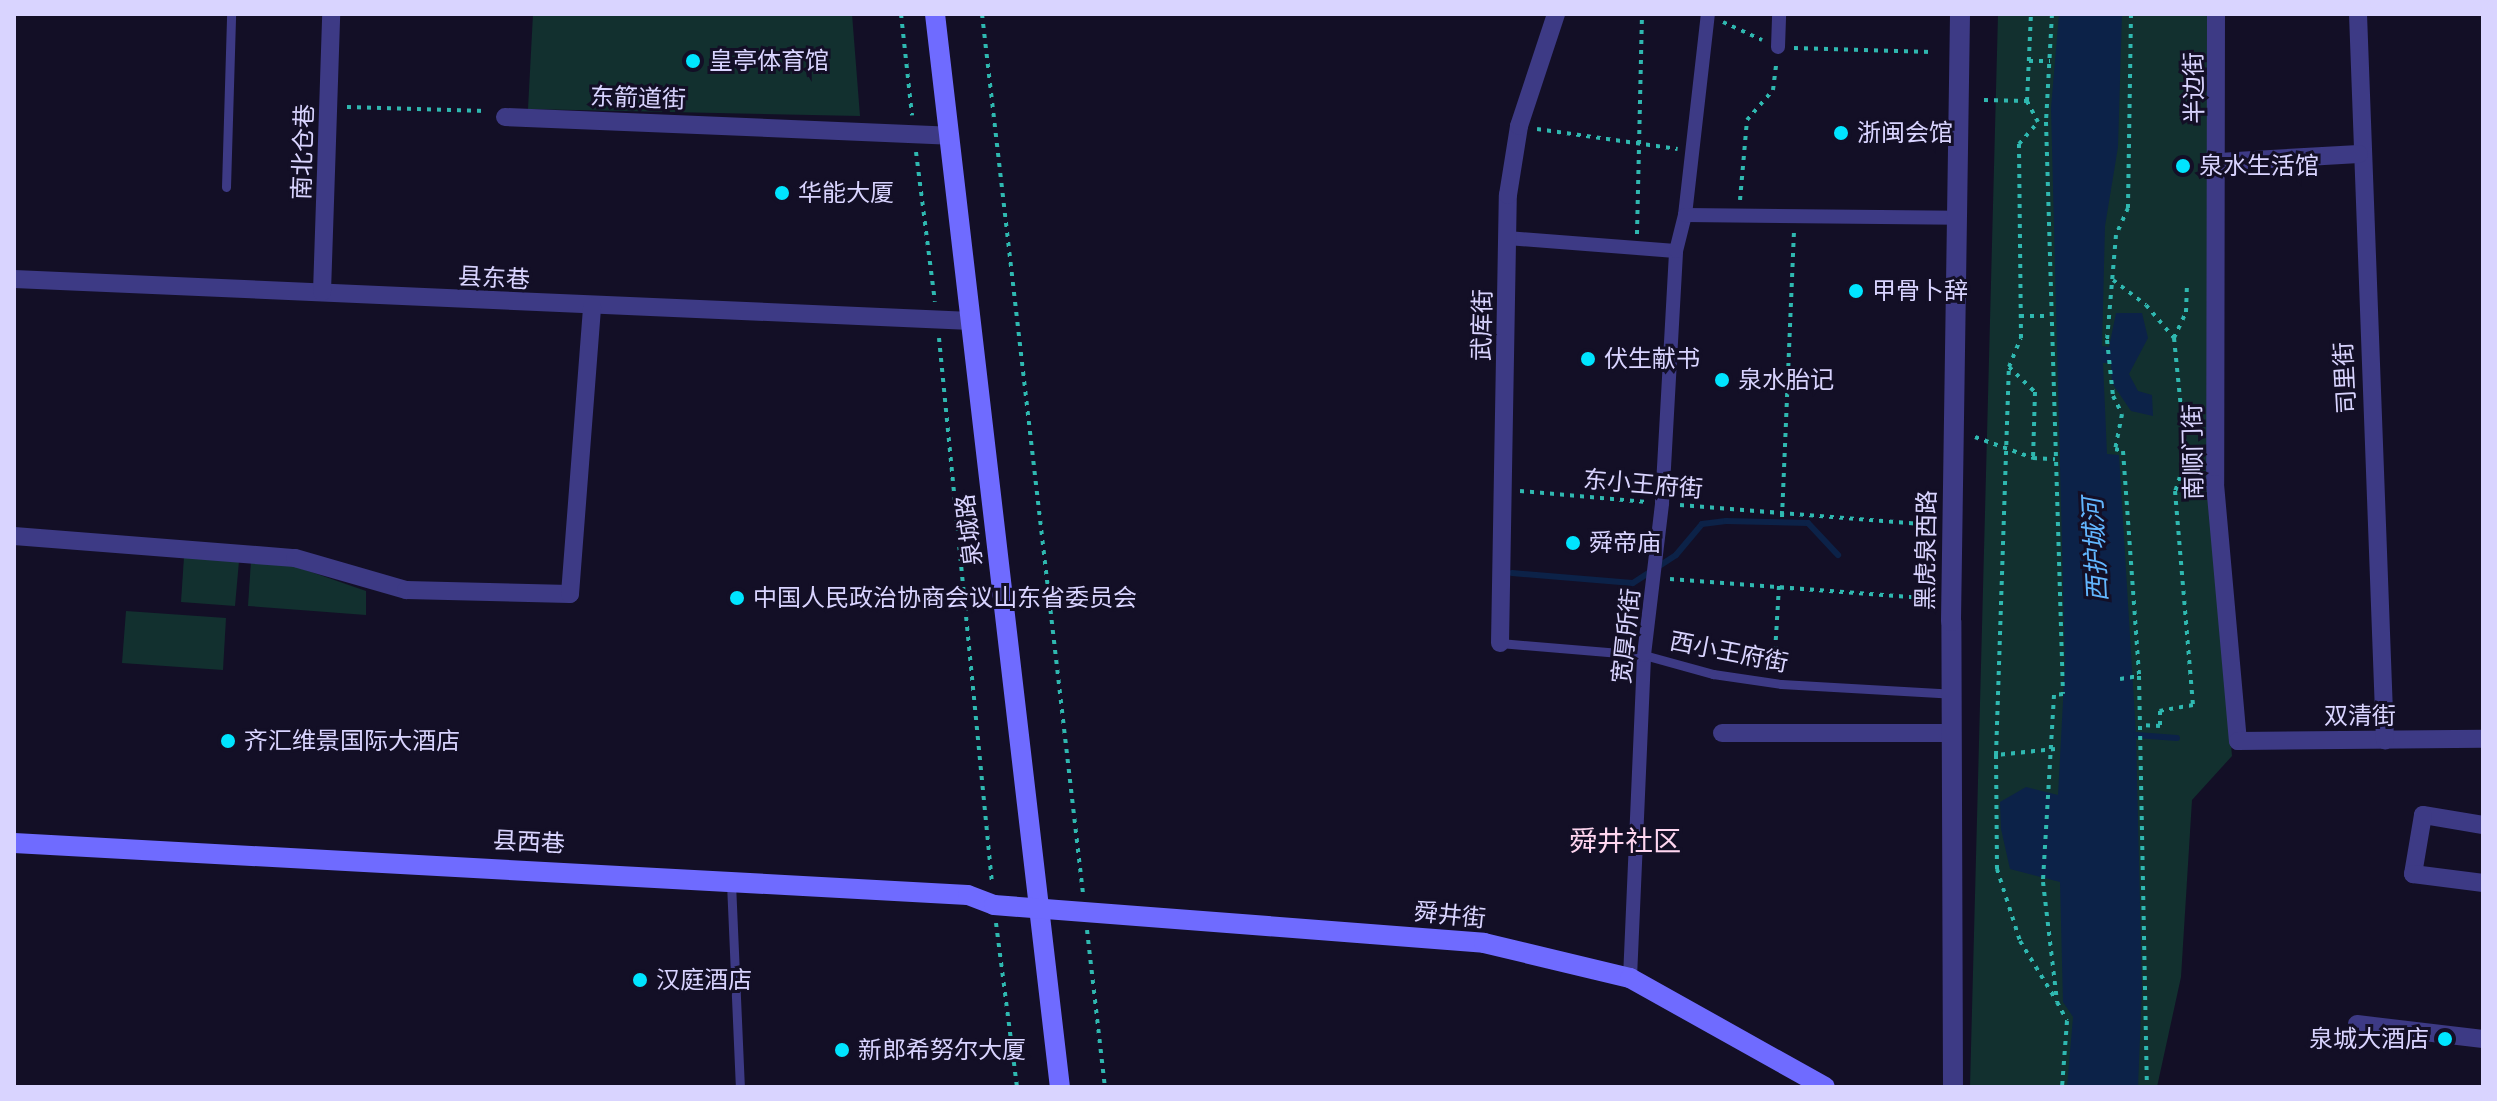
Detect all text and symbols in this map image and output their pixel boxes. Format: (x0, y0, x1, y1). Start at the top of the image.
place label: 皇亭体育馆 (709, 47, 829, 75)
marker: 皇亭体育馆 (684, 52, 702, 70)
street label: 半边街 (2179, 52, 2209, 124)
street label: 东箭道街 (590, 82, 686, 114)
street label: 南北仓巷 (287, 104, 319, 200)
place label: 浙闽会馆 (1857, 119, 1953, 147)
marker: 浙闽会馆 (1832, 124, 1850, 142)
place label: 泉水生活馆 (2199, 152, 2319, 180)
marker: 泉水生活馆 (2174, 157, 2192, 175)
place label: 华能大厦 (798, 179, 894, 207)
marker: 华能大厦 (773, 184, 791, 202)
street label: 县东巷 (457, 262, 531, 294)
place label: 甲骨卜辞 (1872, 277, 1968, 305)
marker: 甲骨卜辞 (1847, 282, 1865, 300)
street label: 武库街 (1467, 289, 1497, 361)
street label: 司里街 (2329, 341, 2361, 415)
place label: 伏生献书 (1604, 345, 1700, 373)
marker: 伏生献书 (1579, 350, 1597, 368)
place label: 泉水胎记 (1738, 366, 1834, 394)
marker: 泉水胎记 (1713, 371, 1731, 389)
street label: 南顺门街 (2178, 404, 2208, 500)
street label: 东小王府街 (1582, 464, 1704, 504)
street label: 黑虎泉西路 (1911, 490, 1941, 610)
street label: 泉城路 (950, 493, 988, 567)
water label: 西护城河 (2077, 497, 2113, 603)
place label: 舜帝庙 (1589, 529, 1661, 557)
marker: 舜帝庙 (1564, 534, 1582, 552)
place label: 中国人民政治协商会议山东省委员会 (753, 584, 1137, 612)
street label: 宽厚所街 (1607, 587, 1645, 685)
marker: 中国人民政治协商会议山东省委员会 (728, 589, 746, 607)
street label: 西小王府街 (1667, 626, 1791, 678)
street label: 双清街 (2324, 702, 2396, 730)
place label: 齐汇维景国际大酒店 (244, 727, 460, 755)
marker: 齐汇维景国际大酒店 (219, 732, 237, 750)
district label: 舜井社区 (1569, 824, 1681, 858)
street label: 县西巷 (492, 826, 566, 858)
street label: 舜井街 (1413, 897, 1487, 933)
place label: 汉庭酒店 (656, 966, 752, 994)
marker: 汉庭酒店 (631, 971, 649, 989)
place label: 泉城大酒店 (2309, 1025, 2429, 1053)
marker: 泉城大酒店 (2436, 1030, 2454, 1048)
place label: 新郎希努尔大厦 (858, 1036, 1026, 1064)
marker: 新郎希努尔大厦 (833, 1041, 851, 1059)

